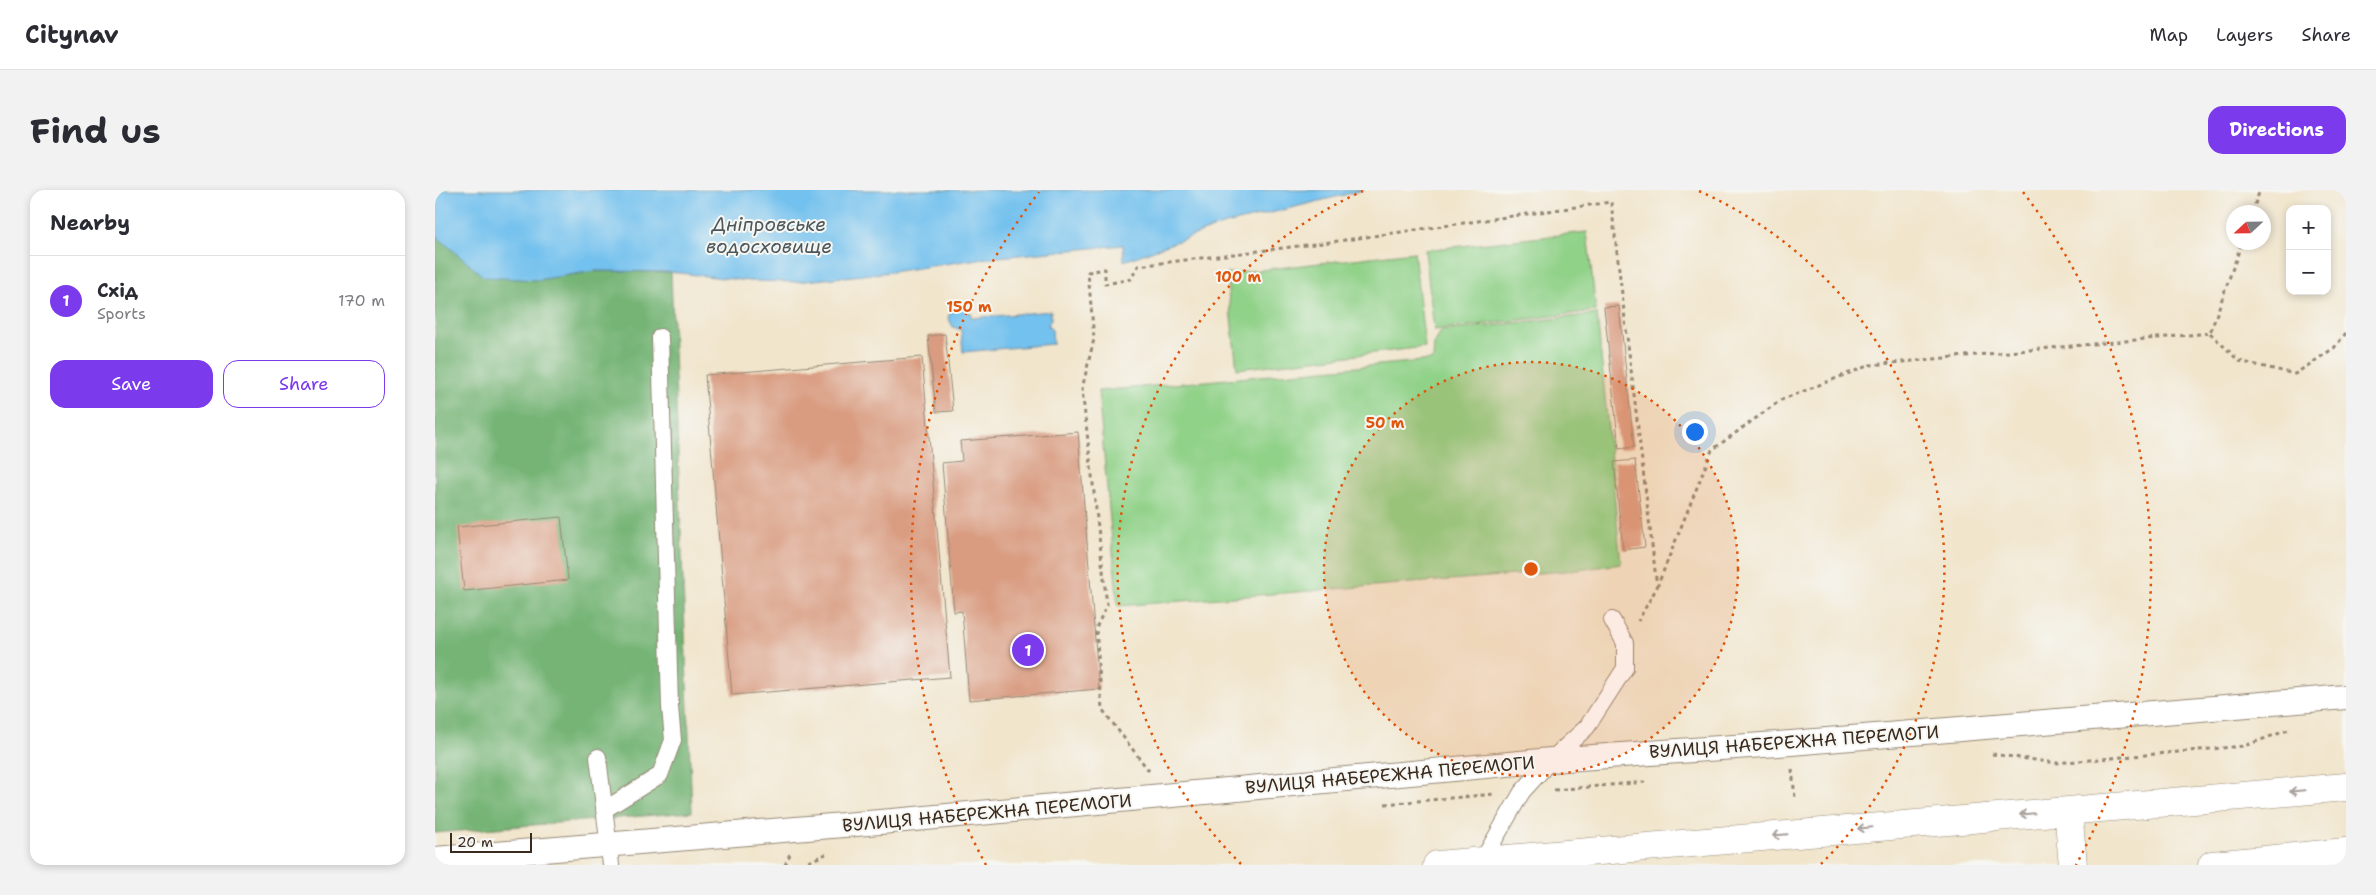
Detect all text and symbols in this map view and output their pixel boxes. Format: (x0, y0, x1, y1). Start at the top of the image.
text: Citynav (25, 19, 119, 51)
text: Map (2150, 23, 2188, 47)
text: Layers (2216, 23, 2273, 47)
text: Share (2301, 23, 2351, 47)
button: Directions (2208, 106, 2346, 154)
text: Find us (30, 107, 161, 154)
north arrow (2226, 205, 2271, 250)
map controls (2286, 205, 2331, 295)
button: + (2286, 205, 2331, 250)
text: Nearby (50, 209, 130, 237)
water label: Дніпровське водосховище (706, 212, 832, 259)
button: − (2286, 250, 2331, 295)
text: 100 m (1215, 267, 1261, 287)
text: Схід (97, 278, 138, 303)
text: 1 (62, 290, 70, 311)
text: 170 m (338, 290, 385, 311)
text: 150 m (946, 297, 992, 317)
text: Sports (97, 303, 146, 324)
button: Save (50, 360, 213, 408)
button: Share (223, 360, 385, 408)
text: 50 m (1366, 413, 1405, 433)
your location (1682, 419, 1708, 445)
centre of rings (1522, 560, 1540, 578)
pin: 1 (1012, 631, 1044, 669)
street label: ВУЛИЦЯ НАБЕРЕЖНА ПЕРЕМОГИ (1648, 720, 1940, 764)
street label: ВУЛИЦЯ НАБЕРЕЖНА ПЕРЕМОГИ (1244, 750, 1536, 800)
one-way arrow (2290, 787, 2306, 796)
street label: ВУЛИЦЯ НАБЕРЕЖНА ПЕРЕМОГИ (841, 788, 1133, 838)
one-way arrow (2020, 810, 2036, 819)
one-way arrow (1858, 823, 1874, 833)
scale bar (450, 830, 533, 853)
one-way arrow (1772, 830, 1788, 840)
text: 20 m (457, 833, 493, 851)

